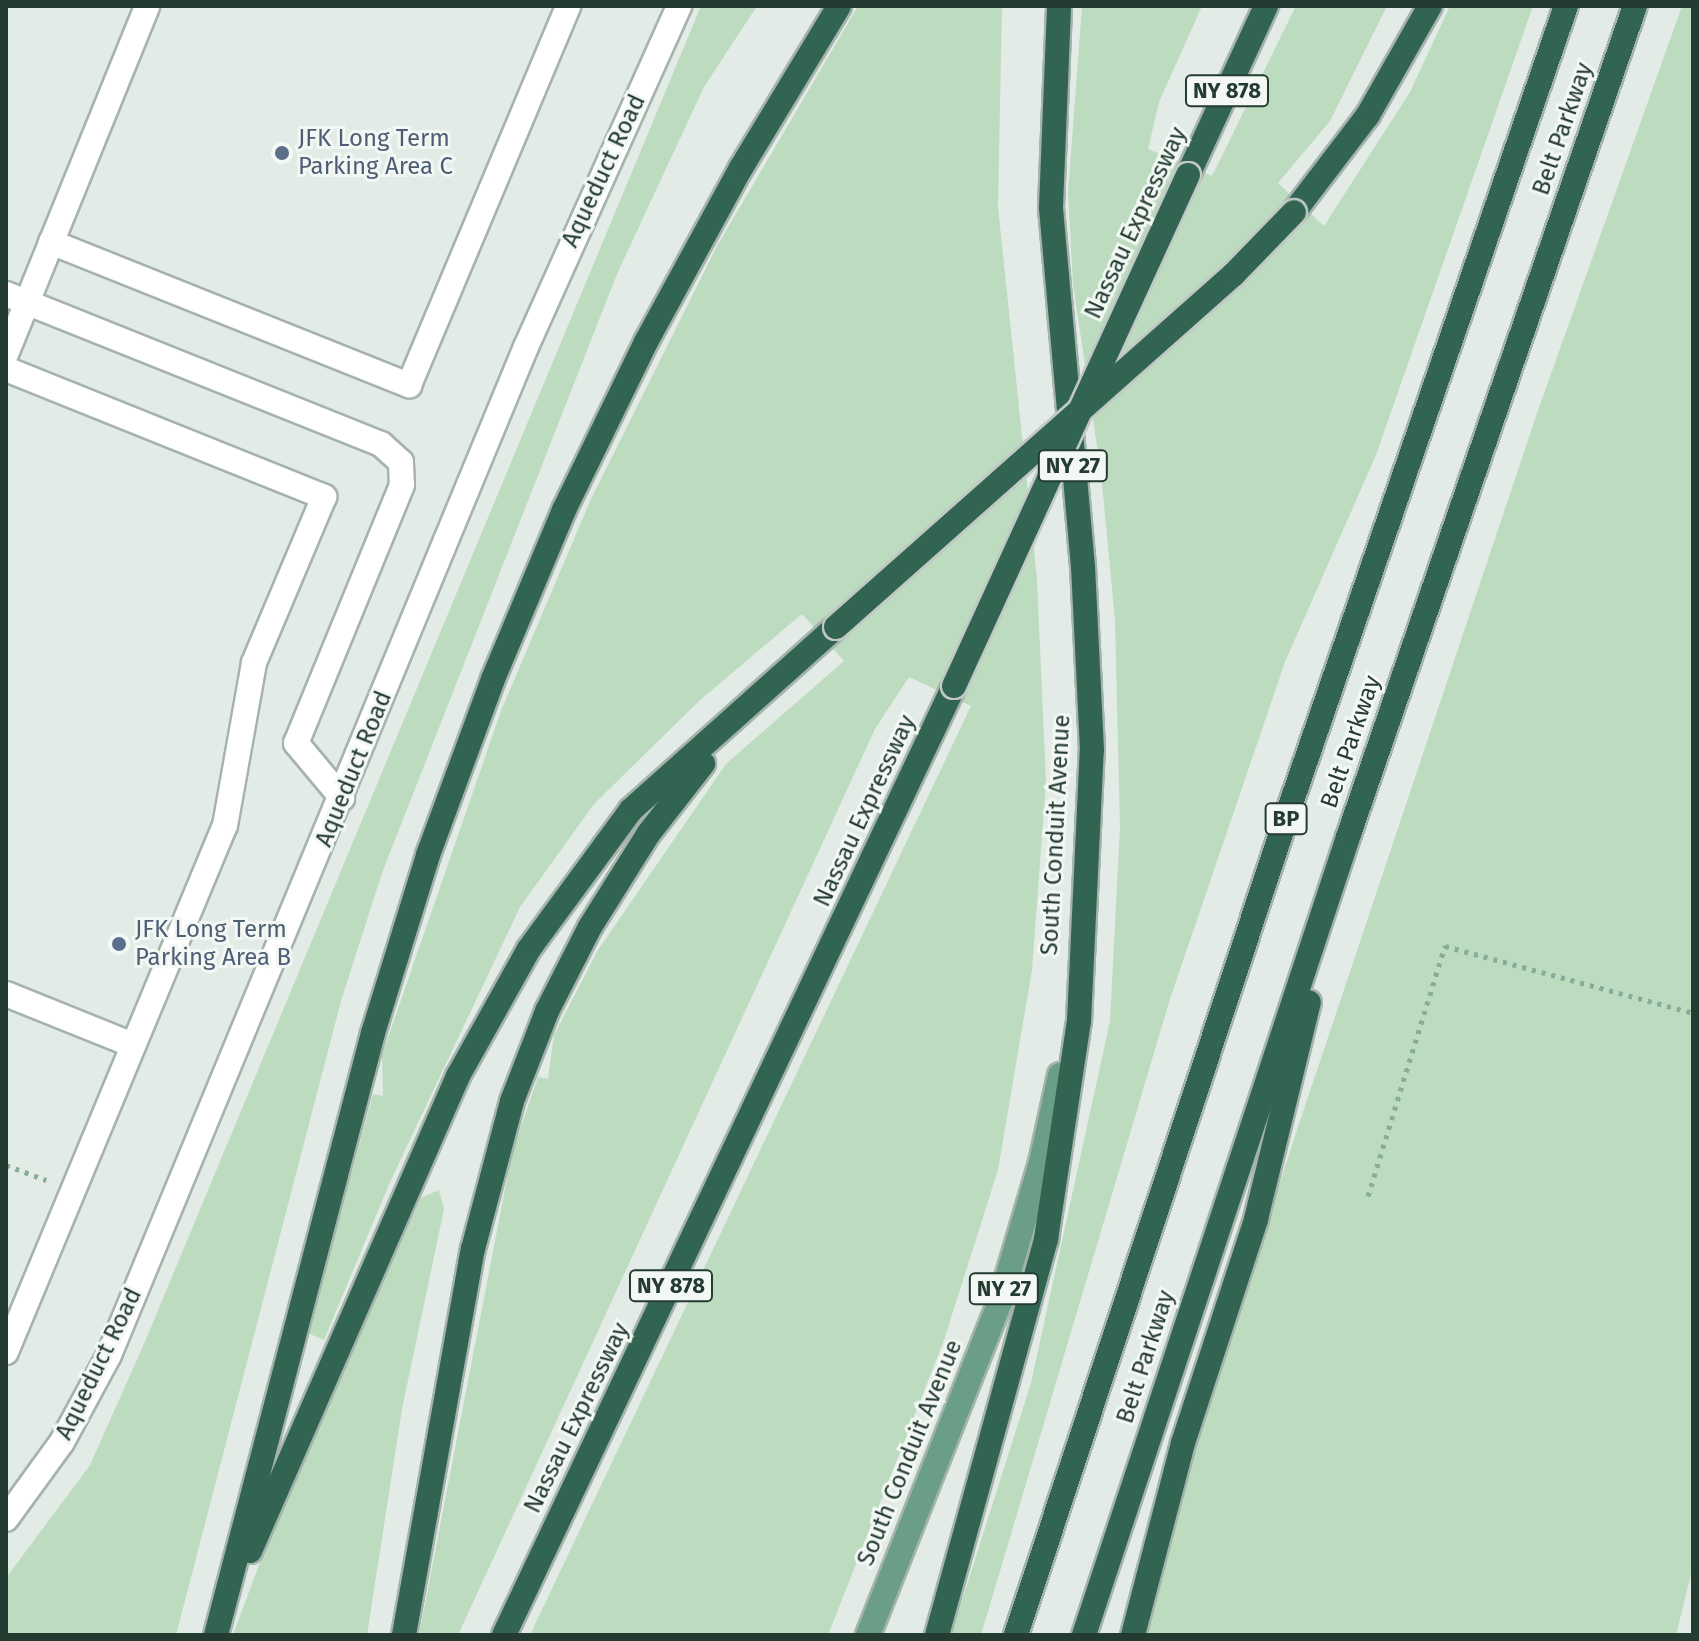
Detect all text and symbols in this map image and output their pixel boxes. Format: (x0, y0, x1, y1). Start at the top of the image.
street label: Belt Parkway (1527, 59, 1599, 199)
road number: NY 878 (1183, 73, 1271, 109)
street label: Aqueduct Road (556, 90, 652, 252)
street label: Nassau Expressway (1079, 123, 1193, 323)
place label: JFK Long Term Parking Area C (298, 125, 453, 181)
marker: JFK Long Term Parking Area C (273, 144, 291, 162)
road number: NY 27 (1037, 448, 1109, 484)
street label: Belt Parkway (1315, 672, 1387, 812)
street label: Aqueduct Road (310, 687, 398, 851)
street label: Nassau Expressway (808, 711, 922, 911)
street label: South Conduit Avenue (1035, 714, 1077, 956)
road number: BP (1264, 801, 1308, 837)
place label: JFK Long Term Parking Area B (135, 916, 291, 972)
marker: JFK Long Term Parking Area B (110, 935, 128, 953)
road number: NY 878 (627, 1268, 715, 1304)
road number: NY 27 (968, 1271, 1040, 1307)
street label: Aqueduct Road (50, 1283, 148, 1445)
street label: Belt Parkway (1111, 1287, 1181, 1427)
street label: Nassau Expressway (518, 1318, 636, 1518)
street label: South Conduit Avenue (852, 1336, 968, 1570)

